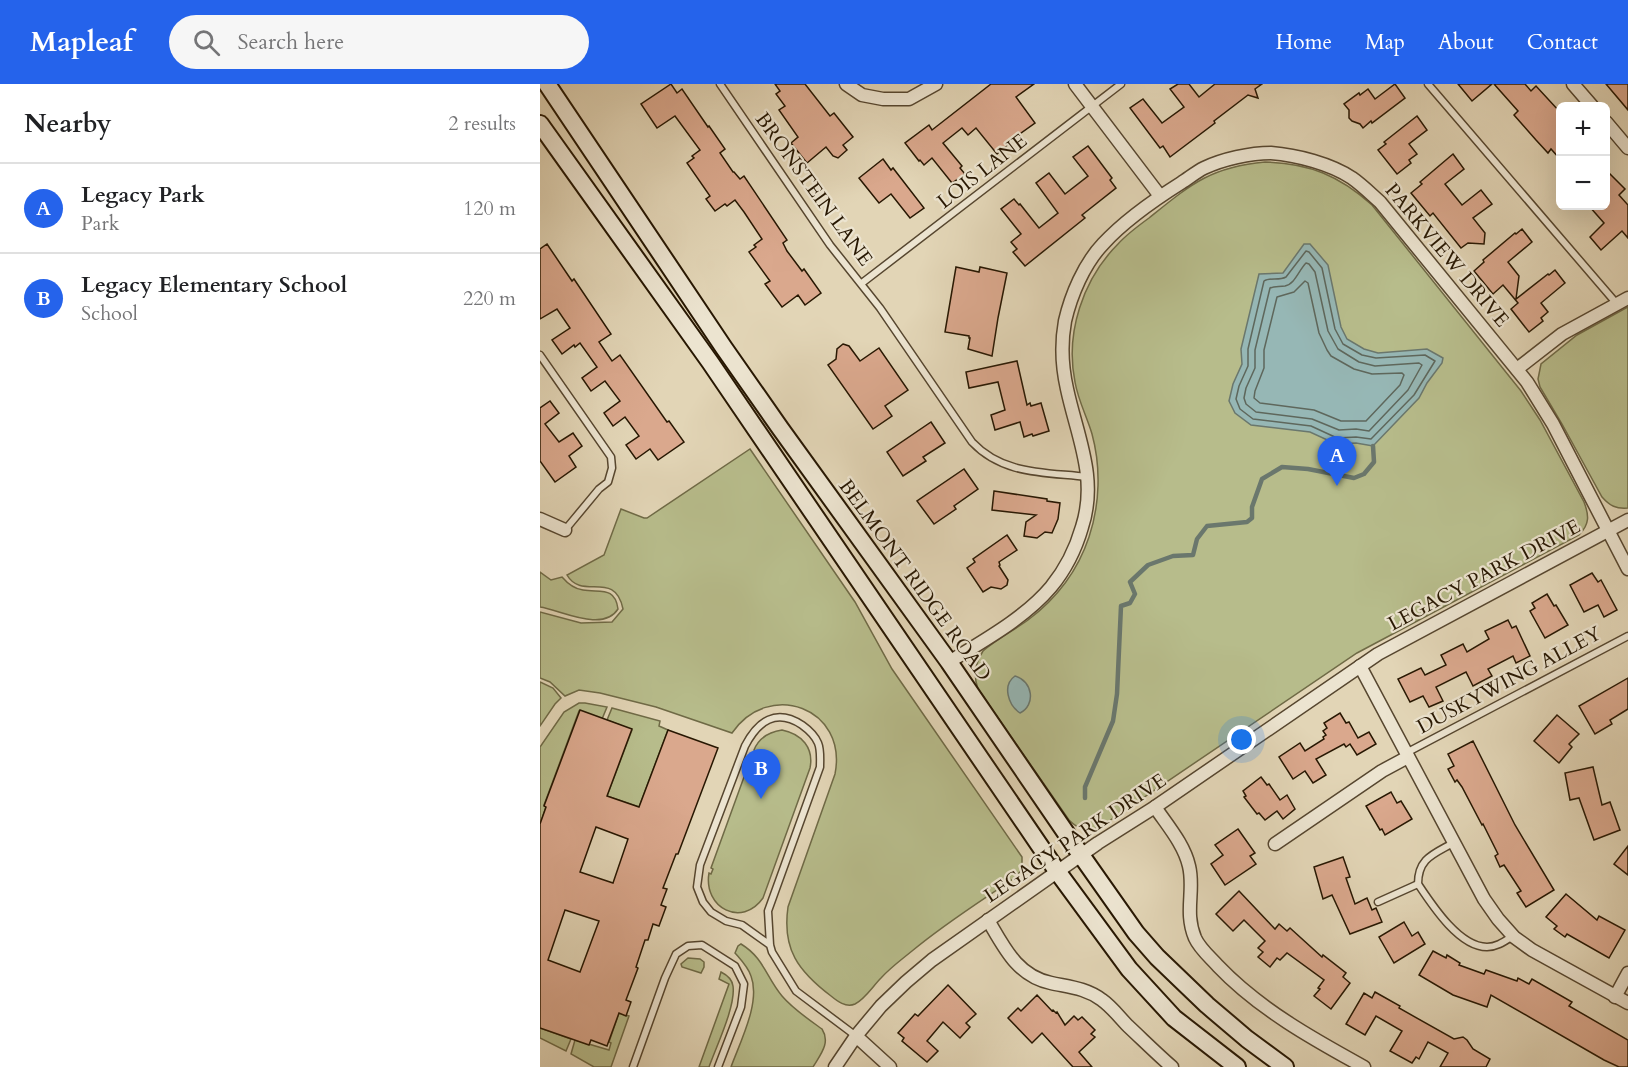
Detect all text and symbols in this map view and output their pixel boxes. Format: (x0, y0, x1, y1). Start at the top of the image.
search box (169, 15, 589, 69)
text: Mapleaf (30, 23, 133, 61)
icon: search (190, 26, 223, 59)
text: Search here (238, 27, 344, 57)
text: Home (1276, 28, 1332, 57)
text: Map (1365, 28, 1405, 57)
text: About (1438, 28, 1494, 57)
text: Contact (1527, 28, 1598, 57)
map controls (1556, 102, 1610, 210)
button: + (1556, 102, 1610, 156)
text: Nearby (24, 106, 112, 141)
street label: BRONSTEIN LANE (749, 107, 879, 271)
text: 2 results (448, 110, 516, 137)
street label: LOIS LANE (931, 127, 1033, 215)
button: − (1556, 156, 1610, 210)
street label: PARKVIEW DRIVE (1379, 177, 1515, 333)
text: Legacy Park (81, 180, 205, 210)
text: A (36, 195, 51, 222)
text: 120 m (463, 195, 516, 222)
text: Park (81, 210, 119, 237)
text: Legacy Elementary School (81, 270, 347, 300)
text: B (36, 285, 51, 312)
text: 220 m (463, 285, 516, 312)
text: School (81, 300, 138, 327)
pin: A (1318, 436, 1356, 486)
street label: BELMONT RIDGE ROAD (833, 474, 997, 686)
street label: LEGACY PARK DRIVE (1383, 513, 1585, 637)
street label: DUSKYWING ALLEY (1412, 620, 1606, 740)
your location (1227, 725, 1256, 754)
pin: B (742, 750, 780, 799)
street label: LEGACY PARK DRIVE (979, 767, 1171, 909)

